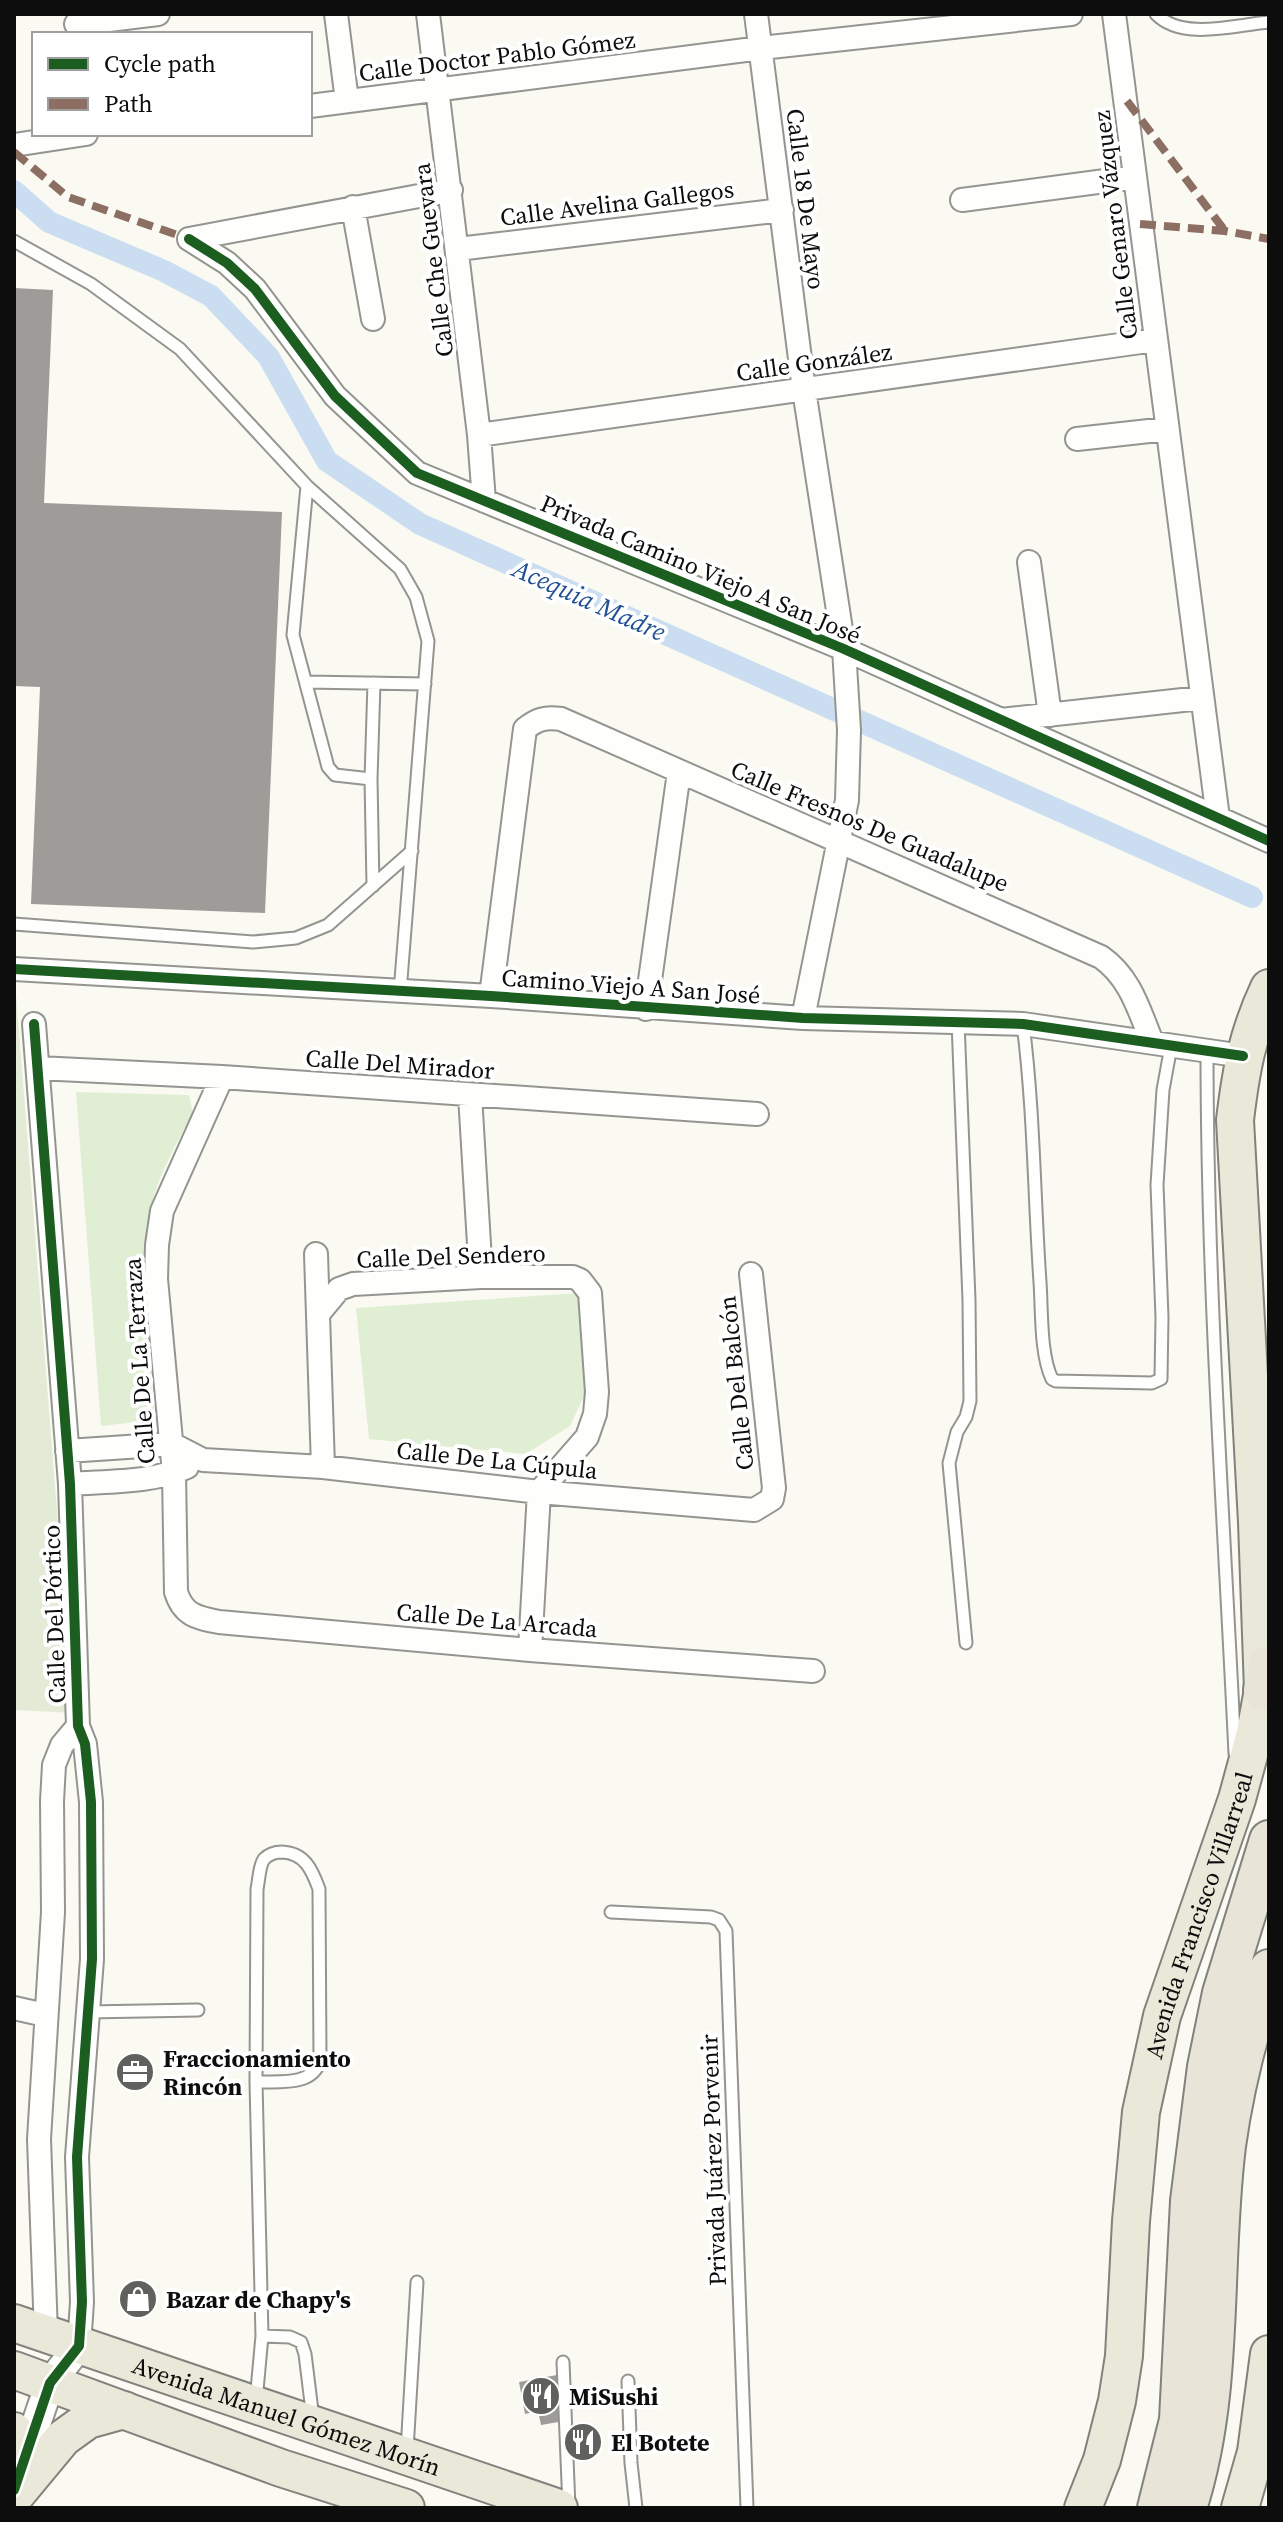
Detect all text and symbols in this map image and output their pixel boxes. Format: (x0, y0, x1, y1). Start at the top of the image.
street label: Calle Doctor Pablo Gómez (357, 23, 637, 89)
legend (32, 32, 312, 136)
text: Cycle path (104, 47, 216, 80)
text: Path (104, 87, 153, 120)
street label: Calle 18 De Mayo (779, 107, 833, 291)
street label: Calle Genaro Vázquez (1085, 109, 1145, 341)
street label: Calle Che Guevara (405, 160, 461, 359)
street label: Calle Avelina Gallegos (498, 172, 736, 234)
street label: Calle González (734, 335, 894, 389)
street label: Privada Camino Viejo A San José (536, 486, 866, 652)
water label: Acequia Madre (505, 549, 672, 650)
street label: Calle Fresnos De Guadalupe (726, 752, 1014, 900)
street label: Camino Viejo A San José (501, 960, 761, 1012)
street label: Calle Del Mirador (305, 1041, 495, 1087)
street label: Calle Del Sendero (356, 1236, 546, 1276)
street label: Calle De La Terraza (115, 1256, 163, 1465)
street label: Calle Del Balcón (710, 1294, 762, 1472)
street label: Calle De La Cúpula (395, 1433, 600, 1487)
street label: Calle Del Pórtico (34, 1524, 74, 1704)
street label: Calle De La Arcada (395, 1595, 600, 1645)
street label: Avenida Francisco Villarreal (1137, 1768, 1260, 2062)
street label: Privada Juárez Porvenir (692, 2034, 734, 2286)
place label: Fraccionamiento Rincón (163, 2042, 351, 2103)
office icon: Fraccionamiento Rincón (114, 2051, 156, 2093)
shop icon: Bazar de Chapy's (117, 2278, 159, 2320)
place label: Bazar de Chapy's (166, 2283, 351, 2316)
street label: Avenida Manuel Gómez Morín (128, 2348, 445, 2483)
restaurant icon: MiSushi (520, 2375, 562, 2417)
place label: MiSushi (569, 2380, 659, 2413)
restaurant icon: El Botete (562, 2421, 604, 2463)
place label: El Botete (611, 2426, 709, 2459)

